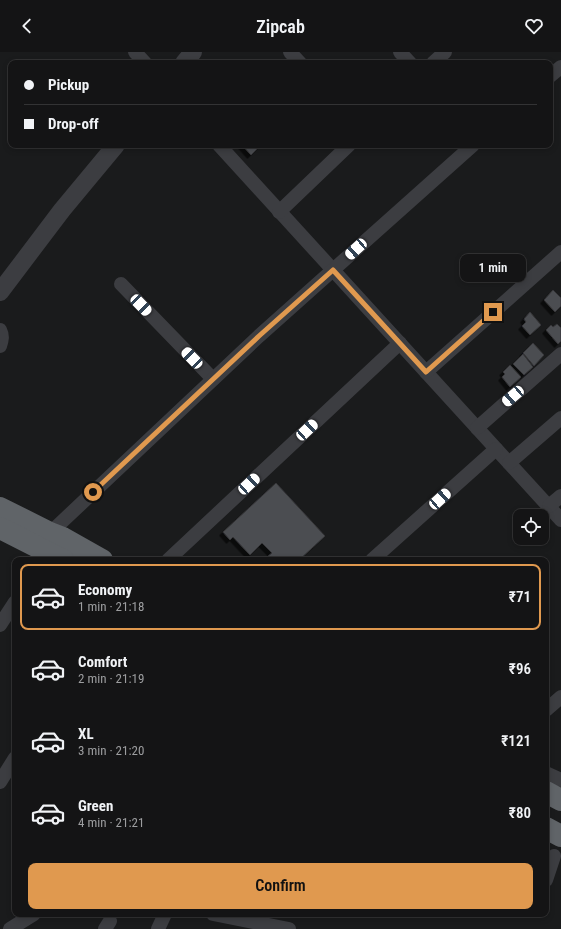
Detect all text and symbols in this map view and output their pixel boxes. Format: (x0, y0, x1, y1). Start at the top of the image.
icon: back (16, 15, 38, 37)
icon: heart (523, 15, 545, 37)
text: Zipcab (256, 16, 305, 37)
text: Pickup (48, 76, 89, 94)
text: Drop-off (48, 115, 99, 133)
car (343, 237, 369, 261)
callout: 1 min (460, 254, 526, 282)
text: 1 min (479, 260, 507, 275)
car (128, 292, 154, 318)
route end (484, 303, 502, 321)
car (179, 345, 205, 371)
car (500, 384, 526, 408)
car (294, 417, 320, 443)
car (236, 471, 262, 497)
route start (84, 483, 102, 501)
car (427, 487, 453, 511)
map controls (513, 509, 549, 545)
button: locate (513, 509, 549, 545)
icon: car (30, 579, 66, 615)
text: Economy (78, 581, 132, 599)
text: ₹71 (509, 588, 531, 606)
text: 1 min · 21:18 (78, 599, 144, 614)
icon: car (30, 651, 66, 687)
text: Comfort (78, 653, 127, 671)
text: ₹96 (509, 660, 531, 678)
text: 2 min · 21:19 (78, 671, 144, 686)
icon: car (30, 723, 66, 759)
text: XL (78, 725, 94, 743)
text: ₹121 (501, 732, 531, 750)
text: 3 min · 21:20 (78, 743, 144, 758)
icon: car (30, 795, 66, 831)
text: Green (78, 797, 113, 815)
text: ₹80 (509, 804, 531, 822)
text: 4 min · 21:21 (78, 815, 144, 830)
button: Confirm (28, 863, 533, 909)

